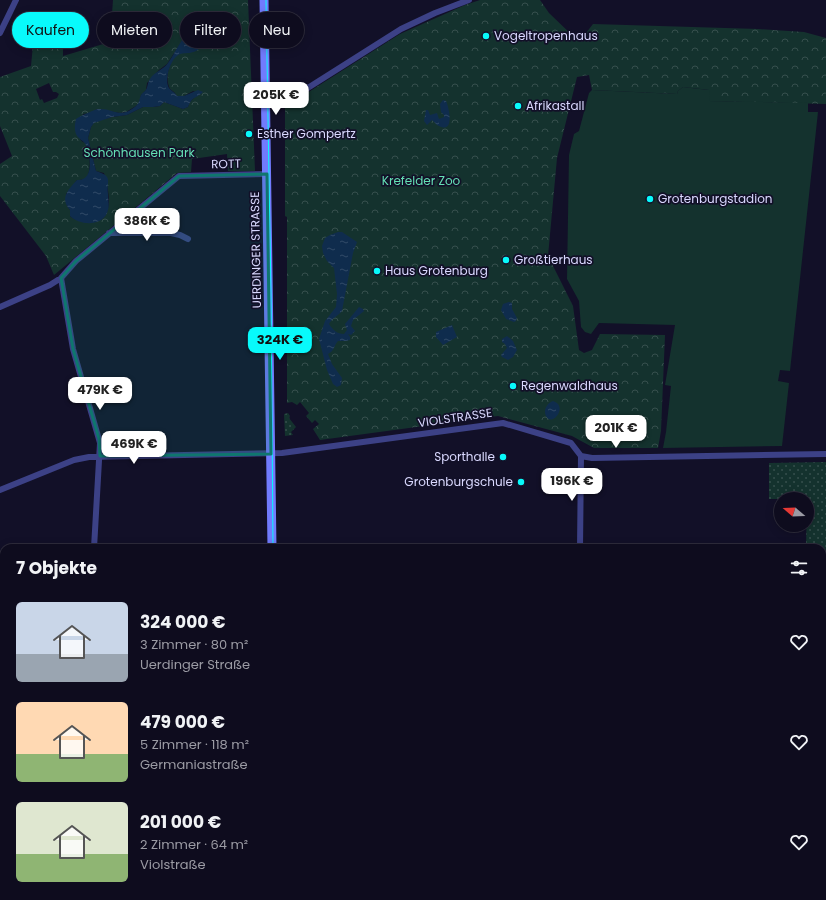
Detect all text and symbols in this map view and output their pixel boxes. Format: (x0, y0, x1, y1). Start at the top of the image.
chip: Kaufen (12, 12, 89, 48)
chip: Mieten (97, 12, 172, 48)
chip: Filter (180, 12, 241, 48)
chip: Neu (249, 12, 304, 48)
place label: Vogeltropenhaus (494, 27, 598, 44)
marker: Vogeltropenhaus (481, 31, 491, 41)
pin: 205K € (243, 82, 309, 116)
text: 205K € (253, 85, 299, 104)
place label: Afrikastall (526, 97, 584, 114)
marker: Afrikastall (513, 101, 523, 111)
place label: Esther Gompertz (257, 125, 356, 142)
marker: Esther Gompertz (244, 129, 254, 139)
park label: Schönhausen Park (83, 144, 195, 161)
street label: ROTT (211, 155, 241, 172)
park label: Krefelder Zoo (382, 172, 461, 189)
place label: Grotenburgstadion (658, 190, 773, 207)
street label: UERDINGER STRASSE (246, 192, 265, 308)
marker: Grotenburgstadion (645, 194, 655, 204)
pin: 386K € (114, 208, 180, 242)
text: 386K € (124, 211, 170, 230)
place label: Großtierhaus (514, 251, 593, 268)
marker: Großtierhaus (501, 255, 511, 265)
place label: Haus Grotenburg (385, 262, 488, 279)
marker: Haus Grotenburg (372, 266, 382, 276)
pin: 324K € (247, 327, 313, 361)
text: 324K € (257, 330, 303, 349)
pin: 479K € (67, 377, 133, 411)
place label: Regenwaldhaus (521, 377, 618, 394)
text: 479K € (77, 380, 123, 399)
marker: Regenwaldhaus (508, 381, 518, 391)
street label: VIOLSTRASSE (417, 404, 493, 431)
pin: 201K € (583, 415, 649, 449)
text: 201K € (595, 418, 637, 437)
pin: 469K € (101, 431, 167, 465)
text: 469K € (110, 434, 158, 453)
place label: Sporthalle (434, 448, 495, 465)
marker: Sporthalle (498, 452, 508, 462)
pin: 196K € (539, 468, 605, 502)
text: 196K € (550, 471, 594, 490)
place label: Grotenburgschule (404, 473, 513, 490)
marker: Grotenburgschule (516, 477, 526, 487)
north arrow (774, 492, 814, 532)
map controls (774, 492, 814, 532)
text: 7 Objekte (16, 556, 97, 580)
icon: filters (788, 557, 810, 579)
text: 324 000 € (140, 610, 226, 634)
icon: home (48, 618, 96, 666)
icon: heart (788, 631, 810, 653)
text: 3 Zimmer · 80 m² (140, 635, 248, 654)
text: Uerdinger Straße (140, 655, 250, 674)
text: 479 000 € (140, 710, 225, 734)
icon: home (48, 718, 96, 766)
icon: heart (788, 731, 810, 753)
text: 5 Zimmer · 118 m² (140, 735, 249, 754)
text: Germaniastraße (140, 755, 248, 774)
text: 201 000 € (140, 810, 221, 834)
icon: home (48, 818, 96, 866)
icon: heart (788, 831, 810, 853)
text: 2 Zimmer · 64 m² (140, 835, 248, 854)
text: Violstraße (140, 855, 206, 874)

